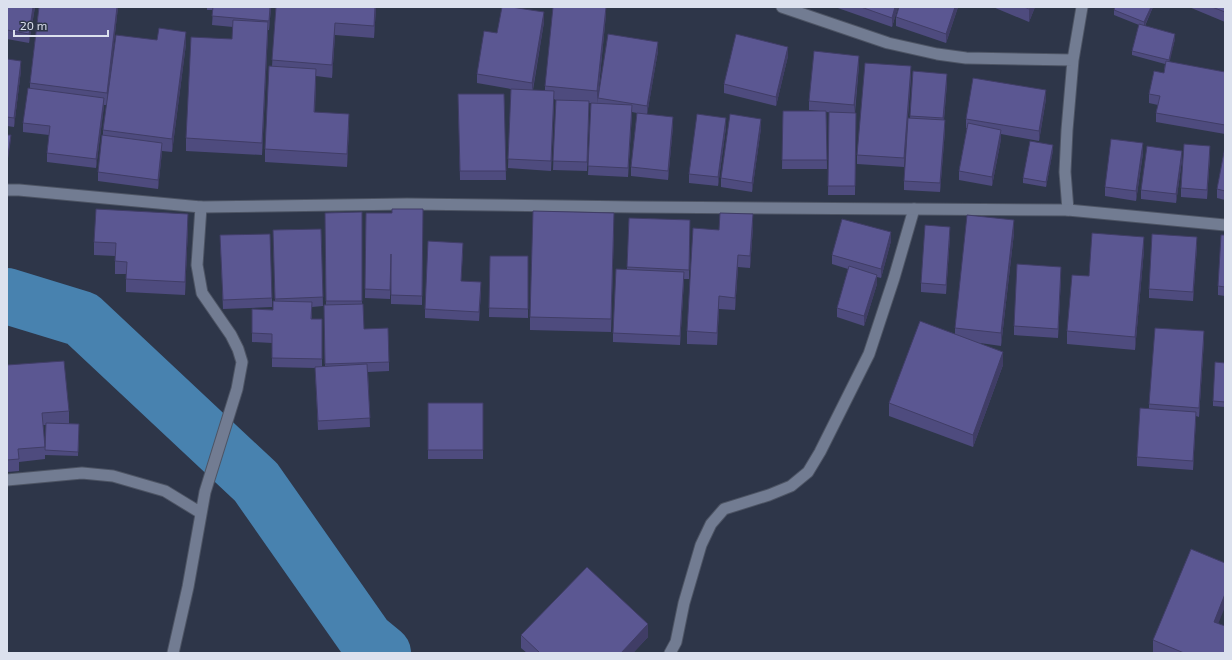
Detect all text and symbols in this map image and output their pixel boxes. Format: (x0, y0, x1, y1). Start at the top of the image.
scale bar (14, 12, 108, 38)
text: 20 m (20, 18, 47, 32)

